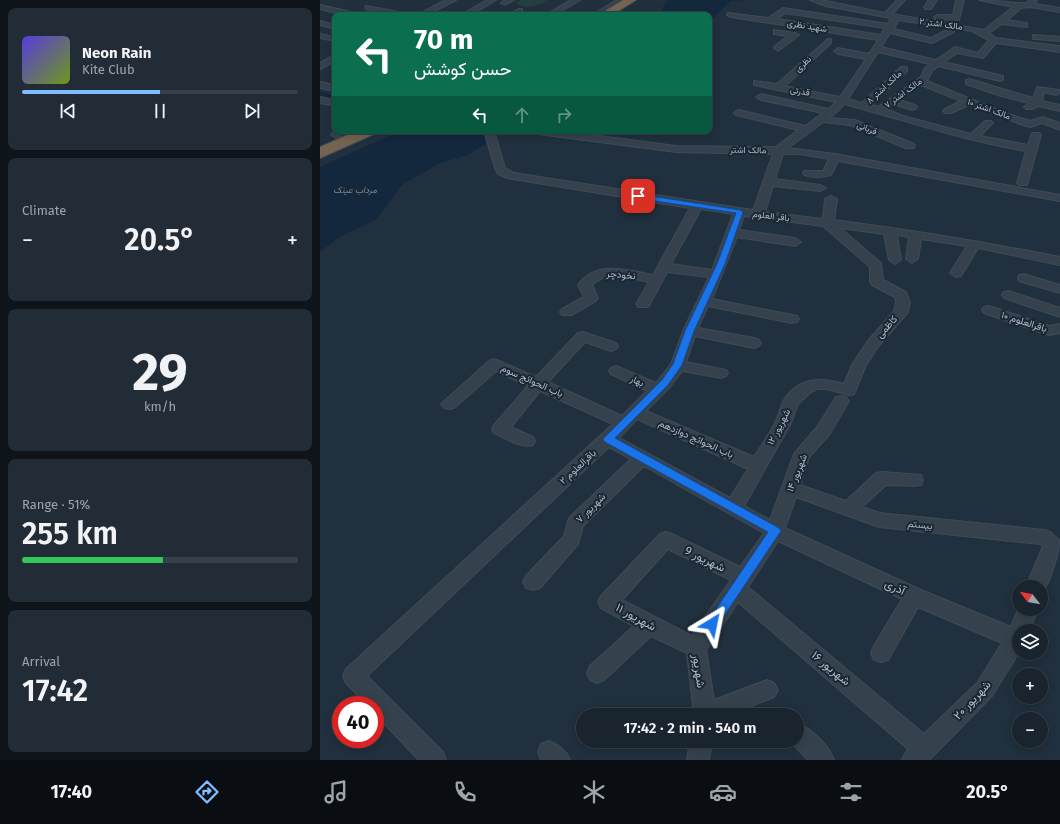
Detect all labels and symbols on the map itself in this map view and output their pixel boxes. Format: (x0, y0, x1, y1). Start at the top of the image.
street label: مالک اشتر ۲ (919, 16, 963, 33)
street label: شهید نظری (786, 18, 828, 35)
street label: نظری (793, 54, 814, 75)
street label: مالک اشتر ۸ (864, 68, 904, 106)
street label: مالک اشتر ۷ (882, 76, 925, 111)
street label: قدرتی (789, 84, 811, 99)
street label: مالک اشتر ۱۰ (966, 97, 1012, 122)
street label: قربانی (855, 119, 879, 137)
street label: مالک اشتر (729, 145, 767, 156)
pin (621, 179, 655, 213)
water label: مرداب عینک (333, 185, 377, 196)
street label: باقر العلوم (752, 209, 790, 224)
street label: نخودچر (605, 268, 636, 283)
street label: باقرالعلوم ۱۰ (1000, 309, 1049, 335)
street label: کاظمی (874, 313, 901, 341)
street label: باب الحوائج سوم (499, 362, 565, 400)
street label: بهار (627, 372, 646, 389)
street label: شهریور ۱۲ (765, 407, 793, 447)
street label: باب الحوائج دوازدهم (657, 417, 735, 461)
street label: باقرالعلوم ۲ (557, 447, 599, 487)
street label: شهریور ۱۴ (784, 452, 810, 494)
street label: شهریور ۷ (574, 491, 608, 525)
street label: بیستم (907, 518, 933, 532)
street label: شهریور 9 (682, 543, 728, 576)
street label: آذری (882, 576, 909, 599)
north arrow (1012, 580, 1048, 616)
street label: شهریور ۱۱ (613, 600, 659, 635)
position arrow (691, 603, 733, 645)
street label: شهریور ۱۶ (808, 648, 853, 689)
street label: شهریور (689, 652, 708, 689)
street label: شهریور ۲۰ (950, 678, 994, 723)
speed limit sign: 40 (332, 696, 384, 748)

